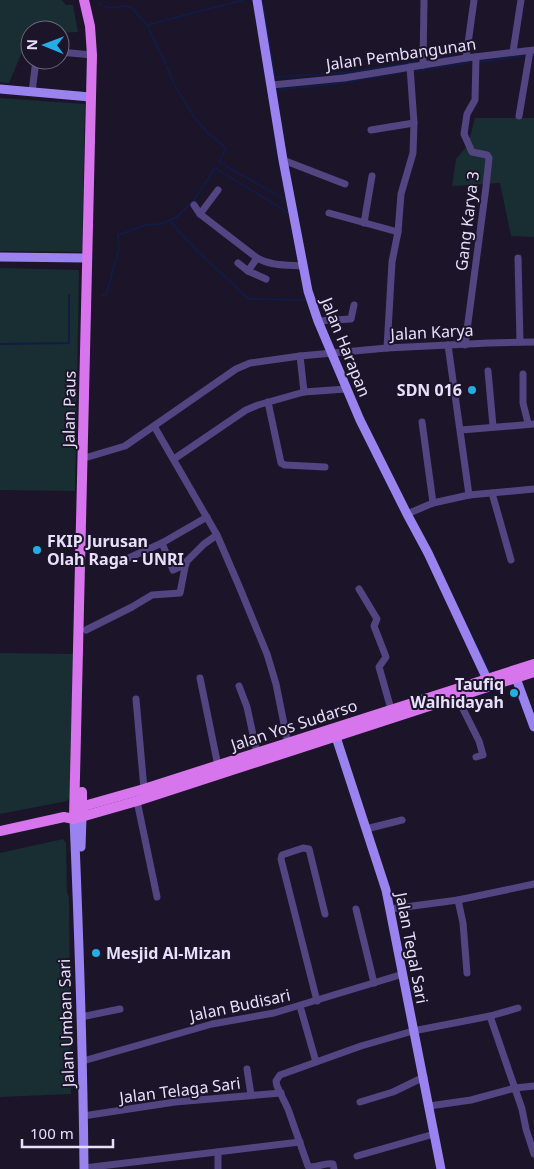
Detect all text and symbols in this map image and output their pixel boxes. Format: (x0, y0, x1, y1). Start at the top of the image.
north arrow (20, 20, 70, 70)
street label: Jalan Pembangunan (323, 33, 477, 76)
text: N (22, 39, 41, 51)
street label: Gang Karya 3 (450, 170, 484, 272)
street label: Jalan Harapan (315, 292, 376, 400)
street label: Jalan Karya (388, 319, 474, 345)
street label: Jalan Paus (57, 370, 81, 450)
place label: SDN 016 (397, 379, 462, 401)
marker: SDN 016 (466, 384, 478, 396)
place label: FKIP Jurusan Olah Raga - UNRI (47, 530, 184, 570)
marker: FKIP Jurusan Olah Raga - UNRI (31, 544, 43, 556)
place label: Taufiq Walhidayah (410, 673, 504, 713)
marker: Taufiq Walhidayah (508, 687, 520, 699)
street label: Jalan Yos Sudarso (226, 694, 360, 756)
street label: Jalan Tegal Sari (390, 889, 434, 1006)
place label: Mesjid Al-Mizan (106, 942, 231, 964)
marker: Mesjid Al-Mizan (90, 947, 102, 959)
street label: Jalan Umban Sari (53, 958, 79, 1090)
street label: Jalan Budisari (186, 984, 292, 1027)
street label: Jalan Telaga Sari (116, 1072, 242, 1109)
scale bar (22, 1116, 114, 1148)
text: 100 m (30, 1123, 74, 1143)

